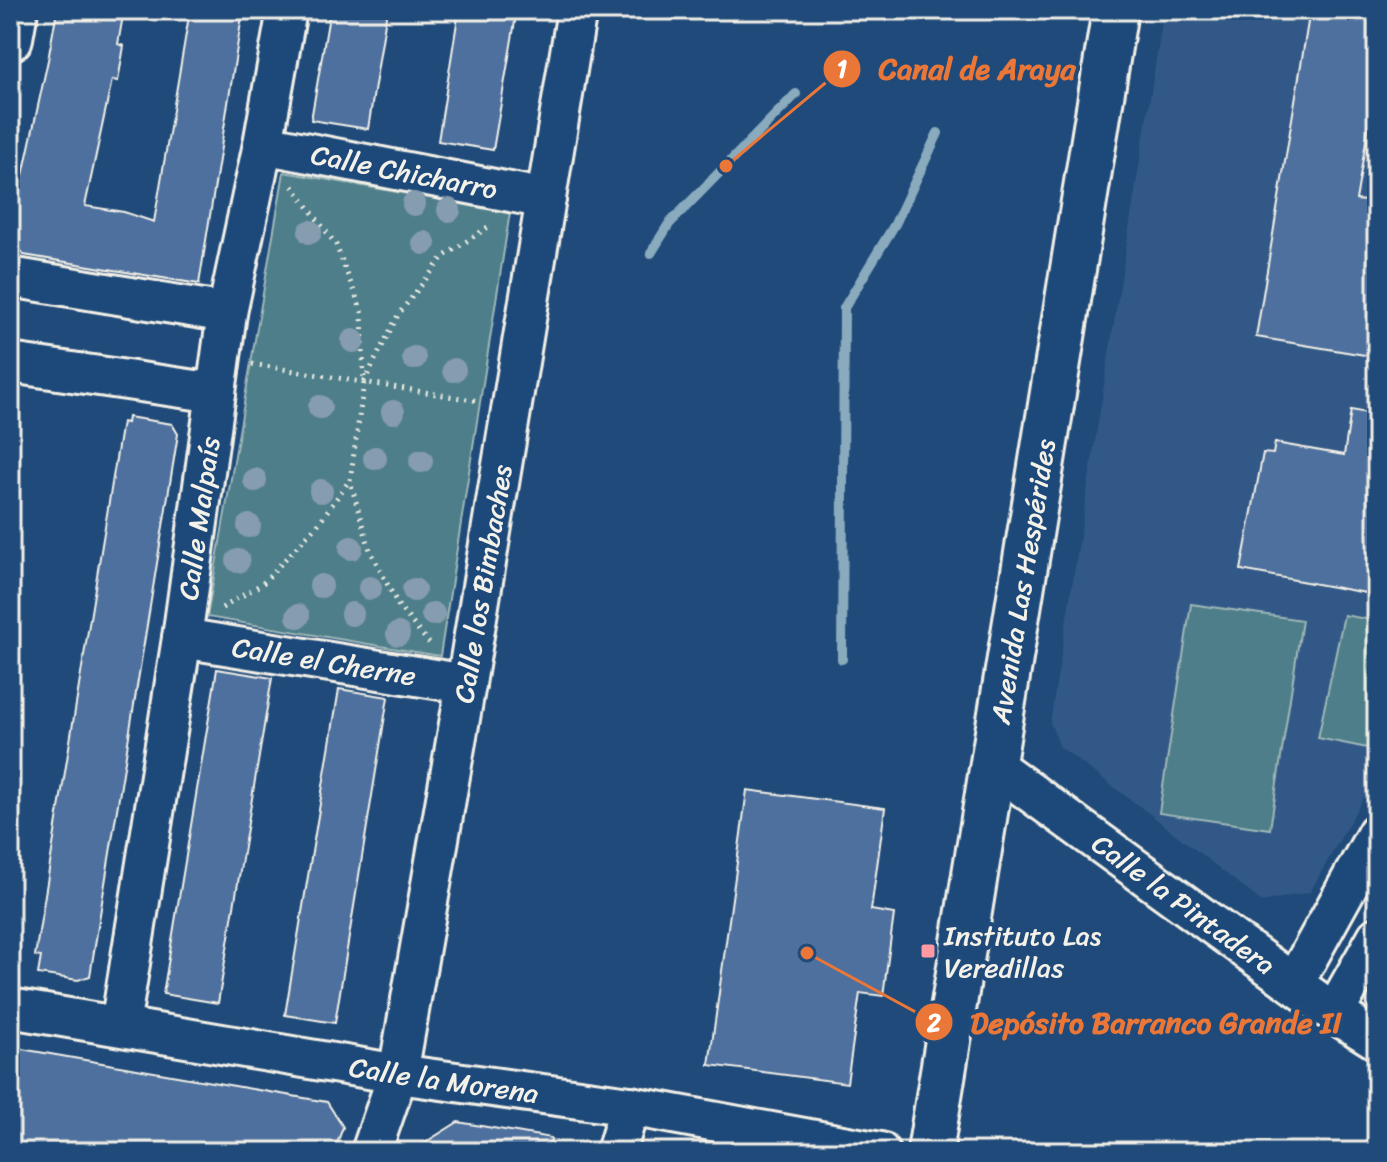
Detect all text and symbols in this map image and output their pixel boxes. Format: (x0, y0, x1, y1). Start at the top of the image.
callout: Canal de Araya (822, 42, 1092, 96)
text: Canal de Araya (877, 42, 1076, 96)
text: 1 (837, 48, 847, 90)
street label: Calle Chicharro (307, 130, 502, 214)
street label: Calle Malpaís (164, 433, 235, 603)
street label: Avenida Las Hespérides (976, 435, 1070, 729)
street label: Calle los Bimbaches (439, 461, 527, 707)
street label: Calle el Cherne (229, 622, 420, 701)
street label: Calle la Pintadera (1081, 820, 1286, 988)
place label: Instituto Las Veredillas (943, 911, 1102, 992)
marker: Instituto Las Veredillas (919, 942, 937, 960)
callout: Depósito Barranco Grande II (914, 995, 1357, 1049)
text: Depósito Barranco Grande II (970, 996, 1342, 1050)
text: 2 (926, 1002, 941, 1044)
street label: Calle la Morena (346, 1042, 542, 1118)

